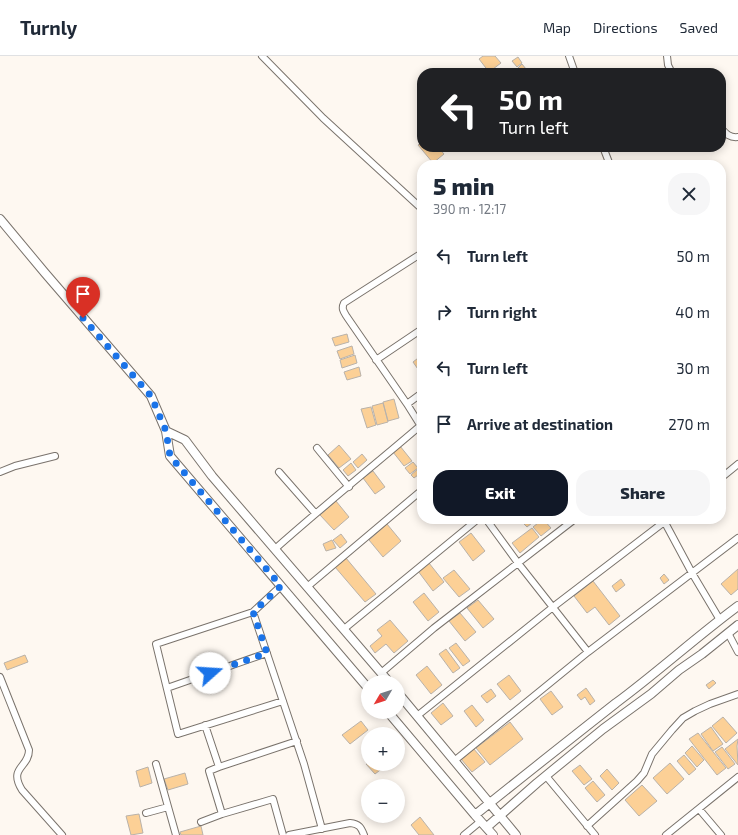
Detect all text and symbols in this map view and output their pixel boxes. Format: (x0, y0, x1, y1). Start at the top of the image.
text: Turnly (20, 16, 77, 39)
text: Map (543, 19, 571, 36)
text: Directions (593, 19, 658, 36)
text: Saved (680, 19, 718, 36)
text: 50 m (499, 82, 563, 116)
icon: left (433, 84, 485, 136)
text: Turn left (499, 116, 569, 138)
text: 5 min (433, 171, 494, 200)
button: close (668, 173, 710, 215)
text: 390 m · 12:17 (433, 201, 506, 217)
icon: left (433, 245, 455, 267)
text: Turn left (467, 247, 528, 265)
text: 50 m (676, 247, 710, 265)
pin (66, 277, 100, 318)
icon: arrive (72, 283, 94, 305)
icon: right (433, 301, 455, 323)
text: Turn right (467, 303, 537, 321)
text: 40 m (675, 303, 710, 321)
icon: left (433, 357, 455, 379)
text: Turn left (467, 359, 528, 377)
text: 30 m (676, 359, 710, 377)
icon: arrive (433, 413, 455, 435)
text: Arrive at destination (467, 415, 613, 433)
text: 270 m (668, 415, 710, 433)
button: Exit (433, 470, 568, 516)
button: Share (576, 470, 710, 516)
position arrow (189, 652, 231, 694)
north arrow (361, 675, 405, 719)
map controls (361, 675, 405, 823)
button: + (361, 727, 405, 771)
button: − (361, 779, 405, 823)

